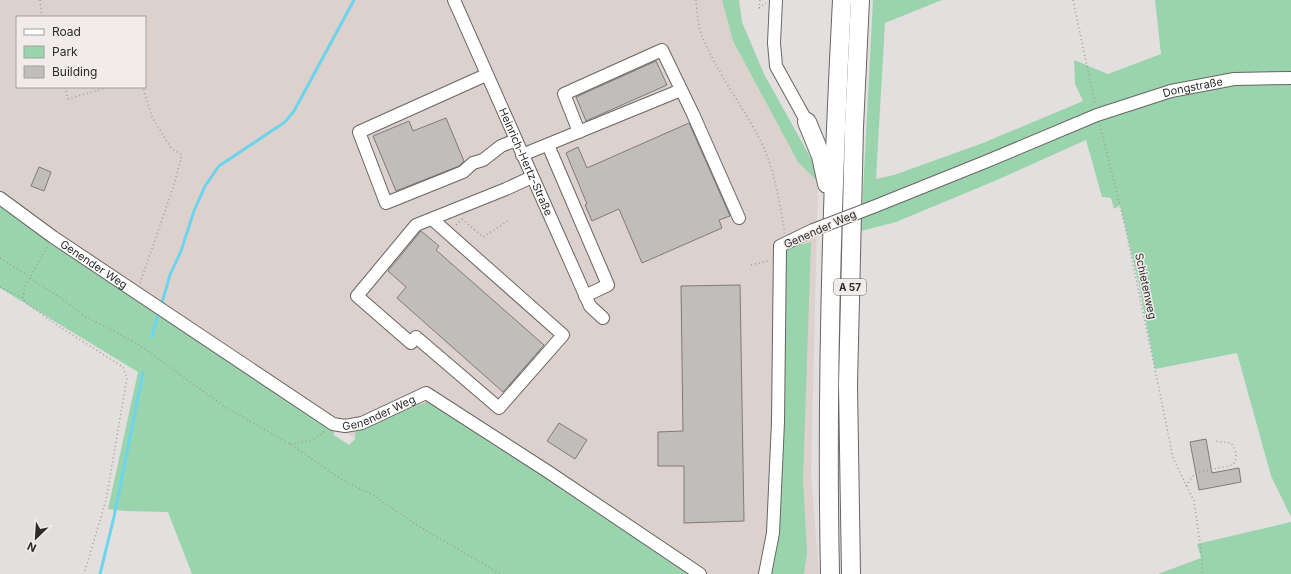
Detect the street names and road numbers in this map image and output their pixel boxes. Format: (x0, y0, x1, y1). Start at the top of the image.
street label: Dongstraße (1161, 74, 1224, 100)
street label: Heinrich-Hertz-Straße (496, 106, 556, 218)
street label: Genender Weg (782, 207, 858, 251)
street label: Genender Weg (58, 237, 130, 292)
street label: Schietenweg (1132, 252, 1160, 320)
road number: A 57 (834, 279, 866, 295)
street label: Genender Weg (341, 392, 418, 433)

